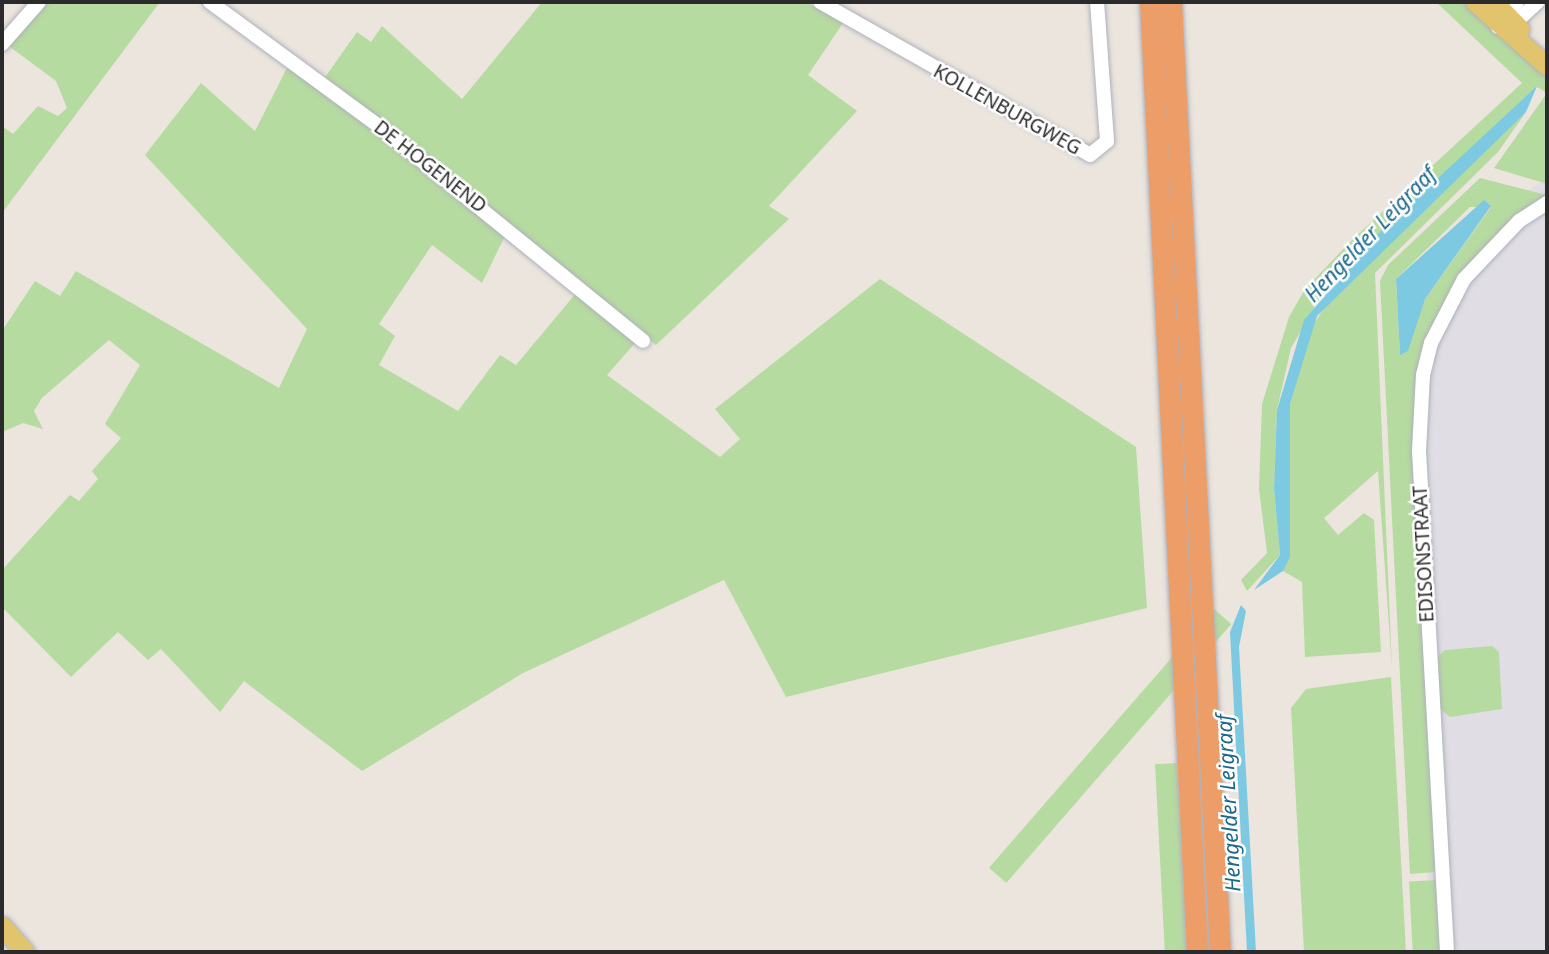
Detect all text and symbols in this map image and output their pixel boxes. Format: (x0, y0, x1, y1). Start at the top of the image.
street label: KOLLENBURGWEG (929, 60, 1085, 160)
street label: DE HOGENEND (369, 116, 491, 218)
water label: Hengelder Leigraaf (1299, 161, 1441, 307)
street label: EDISONSTRAAT (1409, 485, 1439, 623)
water label: Hengelder Leigraaf (1211, 713, 1245, 893)

